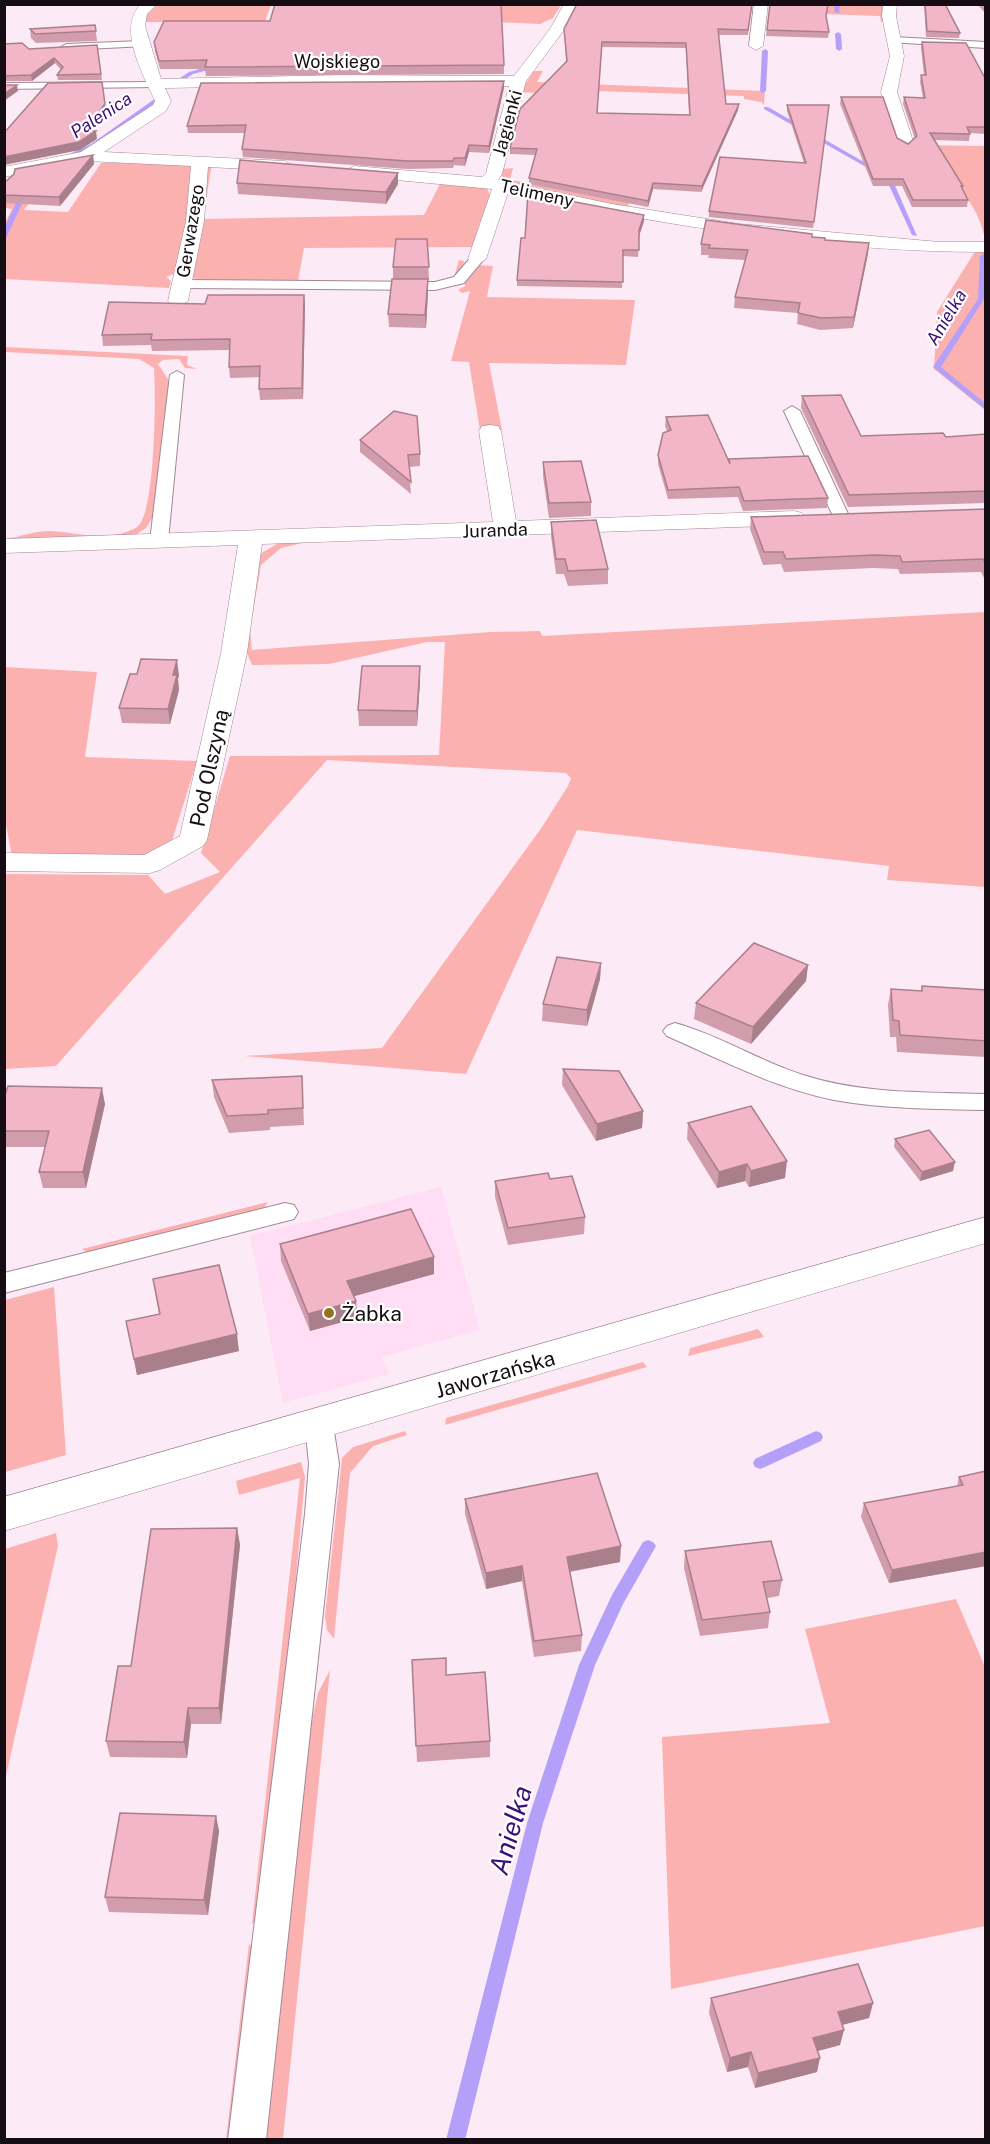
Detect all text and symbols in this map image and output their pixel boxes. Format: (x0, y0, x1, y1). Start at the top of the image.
street label: Wojskiego (294, 51, 380, 72)
water label: Palenica (67, 88, 135, 142)
street label: Jagienki (488, 88, 526, 158)
street label: Telimeny (498, 175, 576, 211)
street label: Gerwazego (172, 183, 208, 279)
water label: Anielka (921, 286, 971, 348)
street label: Juranda (462, 518, 528, 542)
street label: Pod Olszyną (184, 707, 234, 829)
place label: Żabka (341, 1301, 402, 1326)
marker: Żabka (322, 1306, 336, 1320)
street label: Jaworzańska (432, 1345, 558, 1403)
water label: Anielka (482, 1782, 538, 1878)

